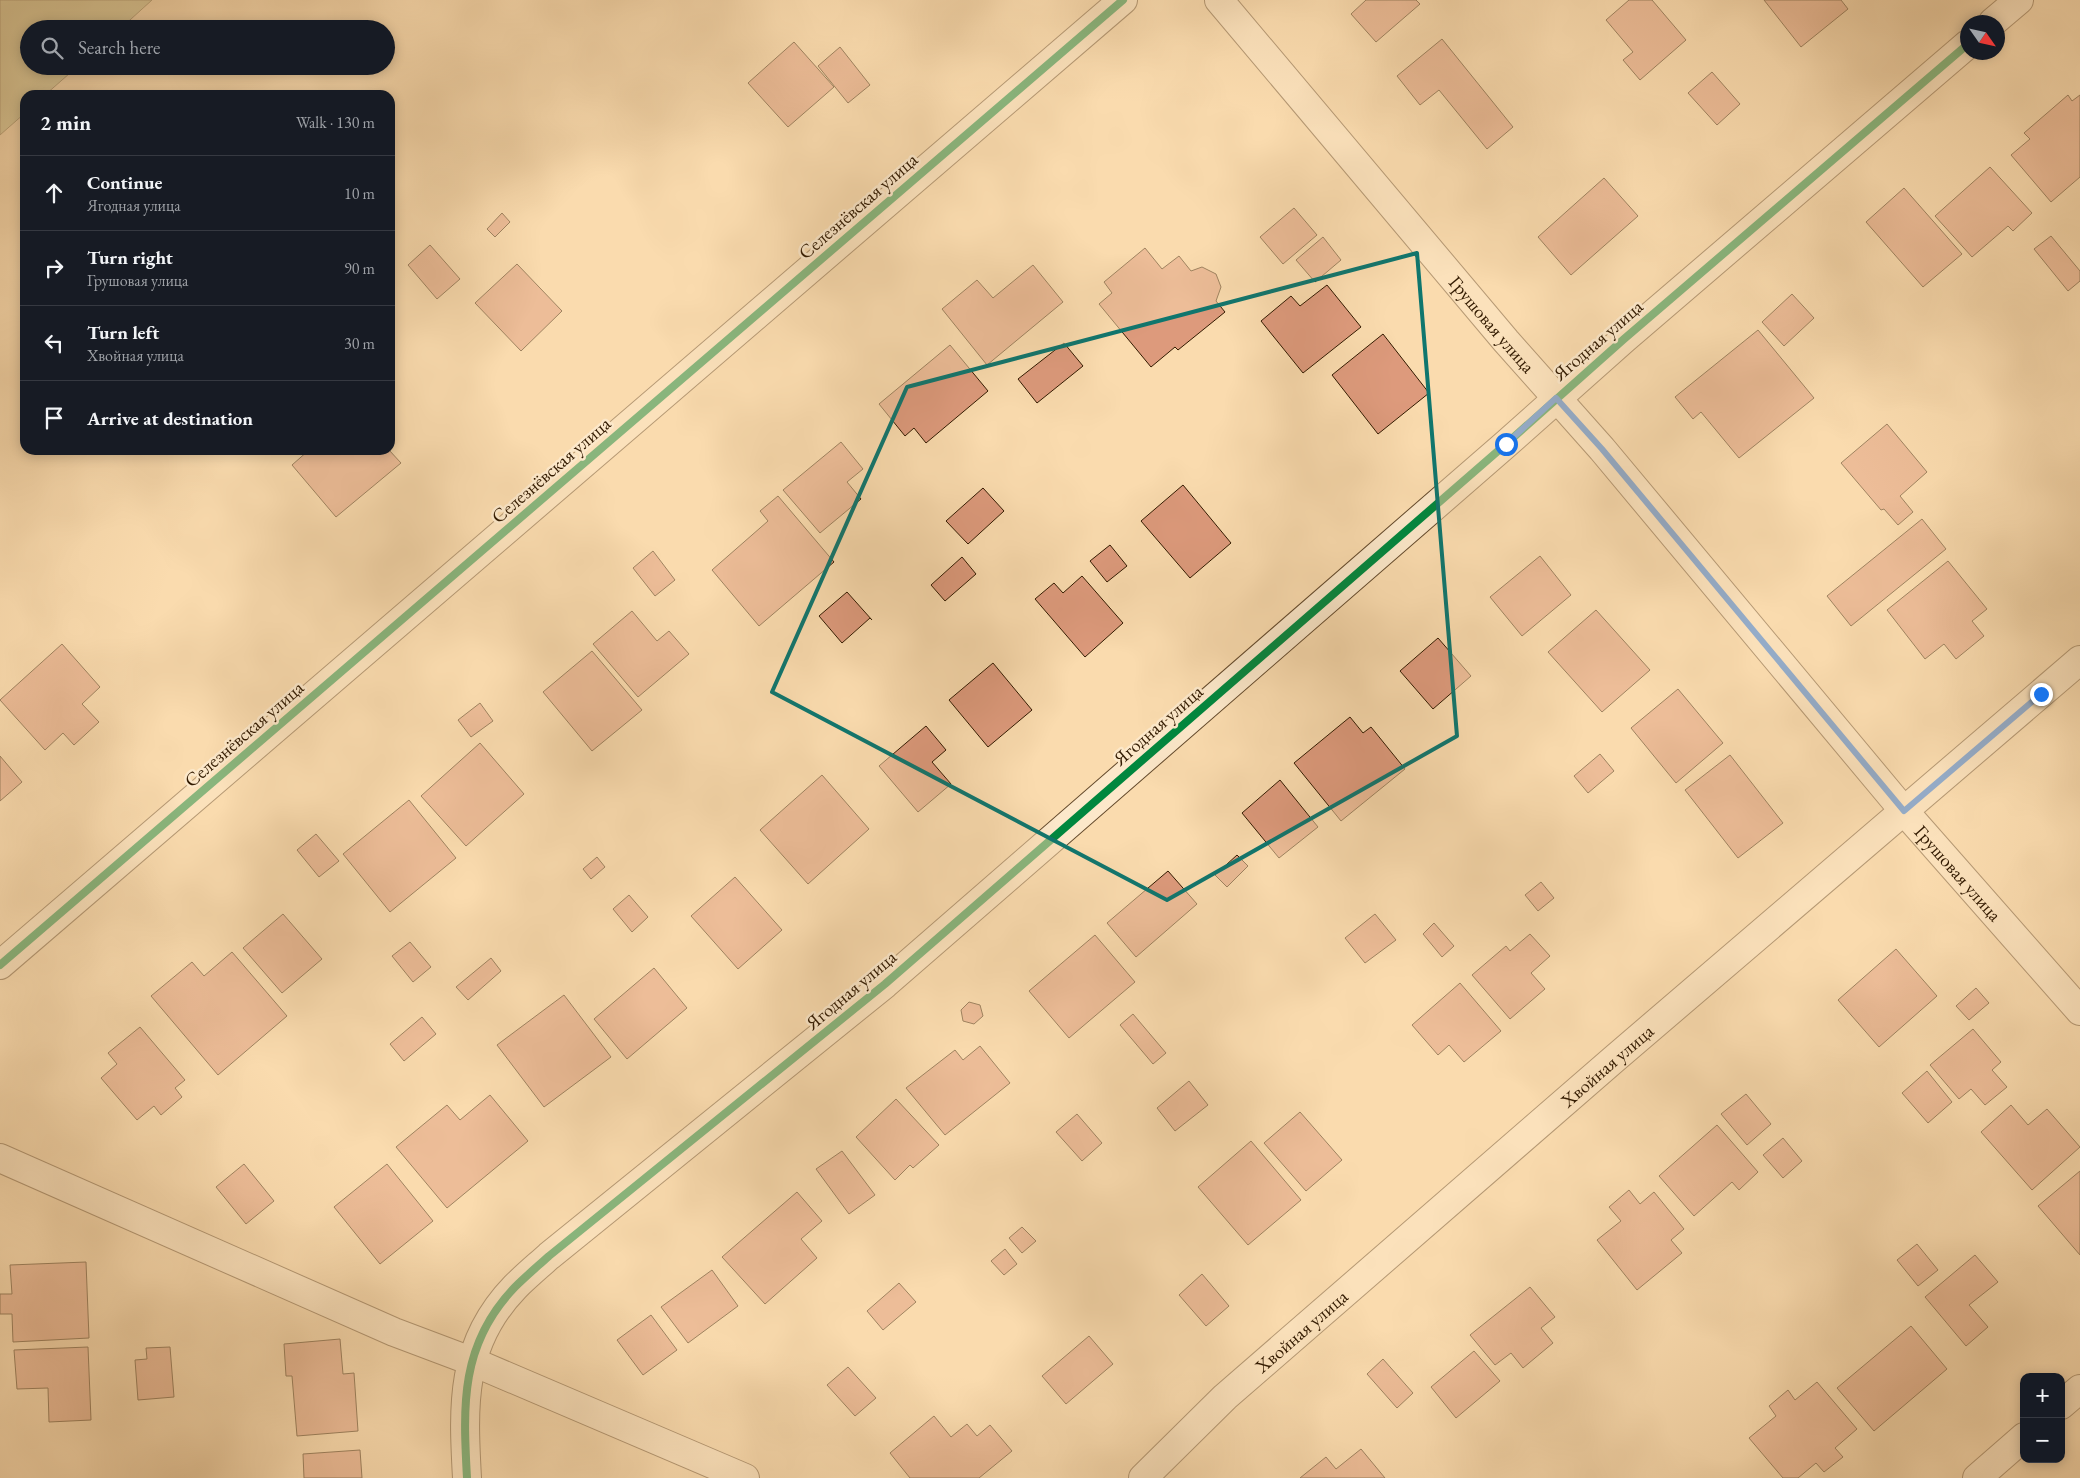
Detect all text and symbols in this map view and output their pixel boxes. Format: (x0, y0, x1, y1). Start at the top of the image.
north arrow (1960, 15, 2005, 60)
search box (20, 20, 395, 75)
icon: search (38, 34, 66, 62)
text: Search here (78, 35, 160, 60)
text: 2 min (40, 109, 91, 136)
text: Walk · 130 m (296, 112, 375, 133)
street label: Селезнёвская улица (793, 147, 923, 265)
text: Continue (87, 170, 162, 195)
icon: ahead (40, 179, 68, 207)
text: 10 m (344, 183, 375, 204)
text: Ягодная улица (87, 195, 181, 216)
text: Turn right (87, 245, 173, 270)
icon: right (40, 254, 68, 282)
text: 90 m (344, 258, 375, 279)
text: Грушовая улица (87, 270, 188, 291)
street label: Грушовая улица (1444, 270, 1541, 378)
street label: Ягодная улица (1547, 294, 1648, 387)
text: Turn left (87, 320, 159, 345)
icon: left (40, 329, 68, 357)
text: 30 m (344, 333, 375, 354)
text: Хвойная улица (87, 345, 184, 366)
icon: arrive (40, 404, 68, 432)
text: Arrive at destination (87, 406, 253, 431)
street label: Селезнёвская улица (486, 411, 616, 529)
route start (1495, 433, 1518, 456)
street label: Селезнёвская улица (179, 675, 309, 793)
street label: Ягодная улица (1107, 679, 1208, 772)
route end (2030, 683, 2053, 706)
street label: Грушовая улица (1909, 819, 2008, 927)
street label: Ягодная улица (800, 944, 902, 1036)
street label: Хвойная улица (1554, 1018, 1659, 1113)
street label: Хвойная улица (1249, 1283, 1353, 1379)
map controls (2020, 1373, 2065, 1463)
button: + (2020, 1373, 2065, 1418)
button: − (2020, 1418, 2065, 1463)

